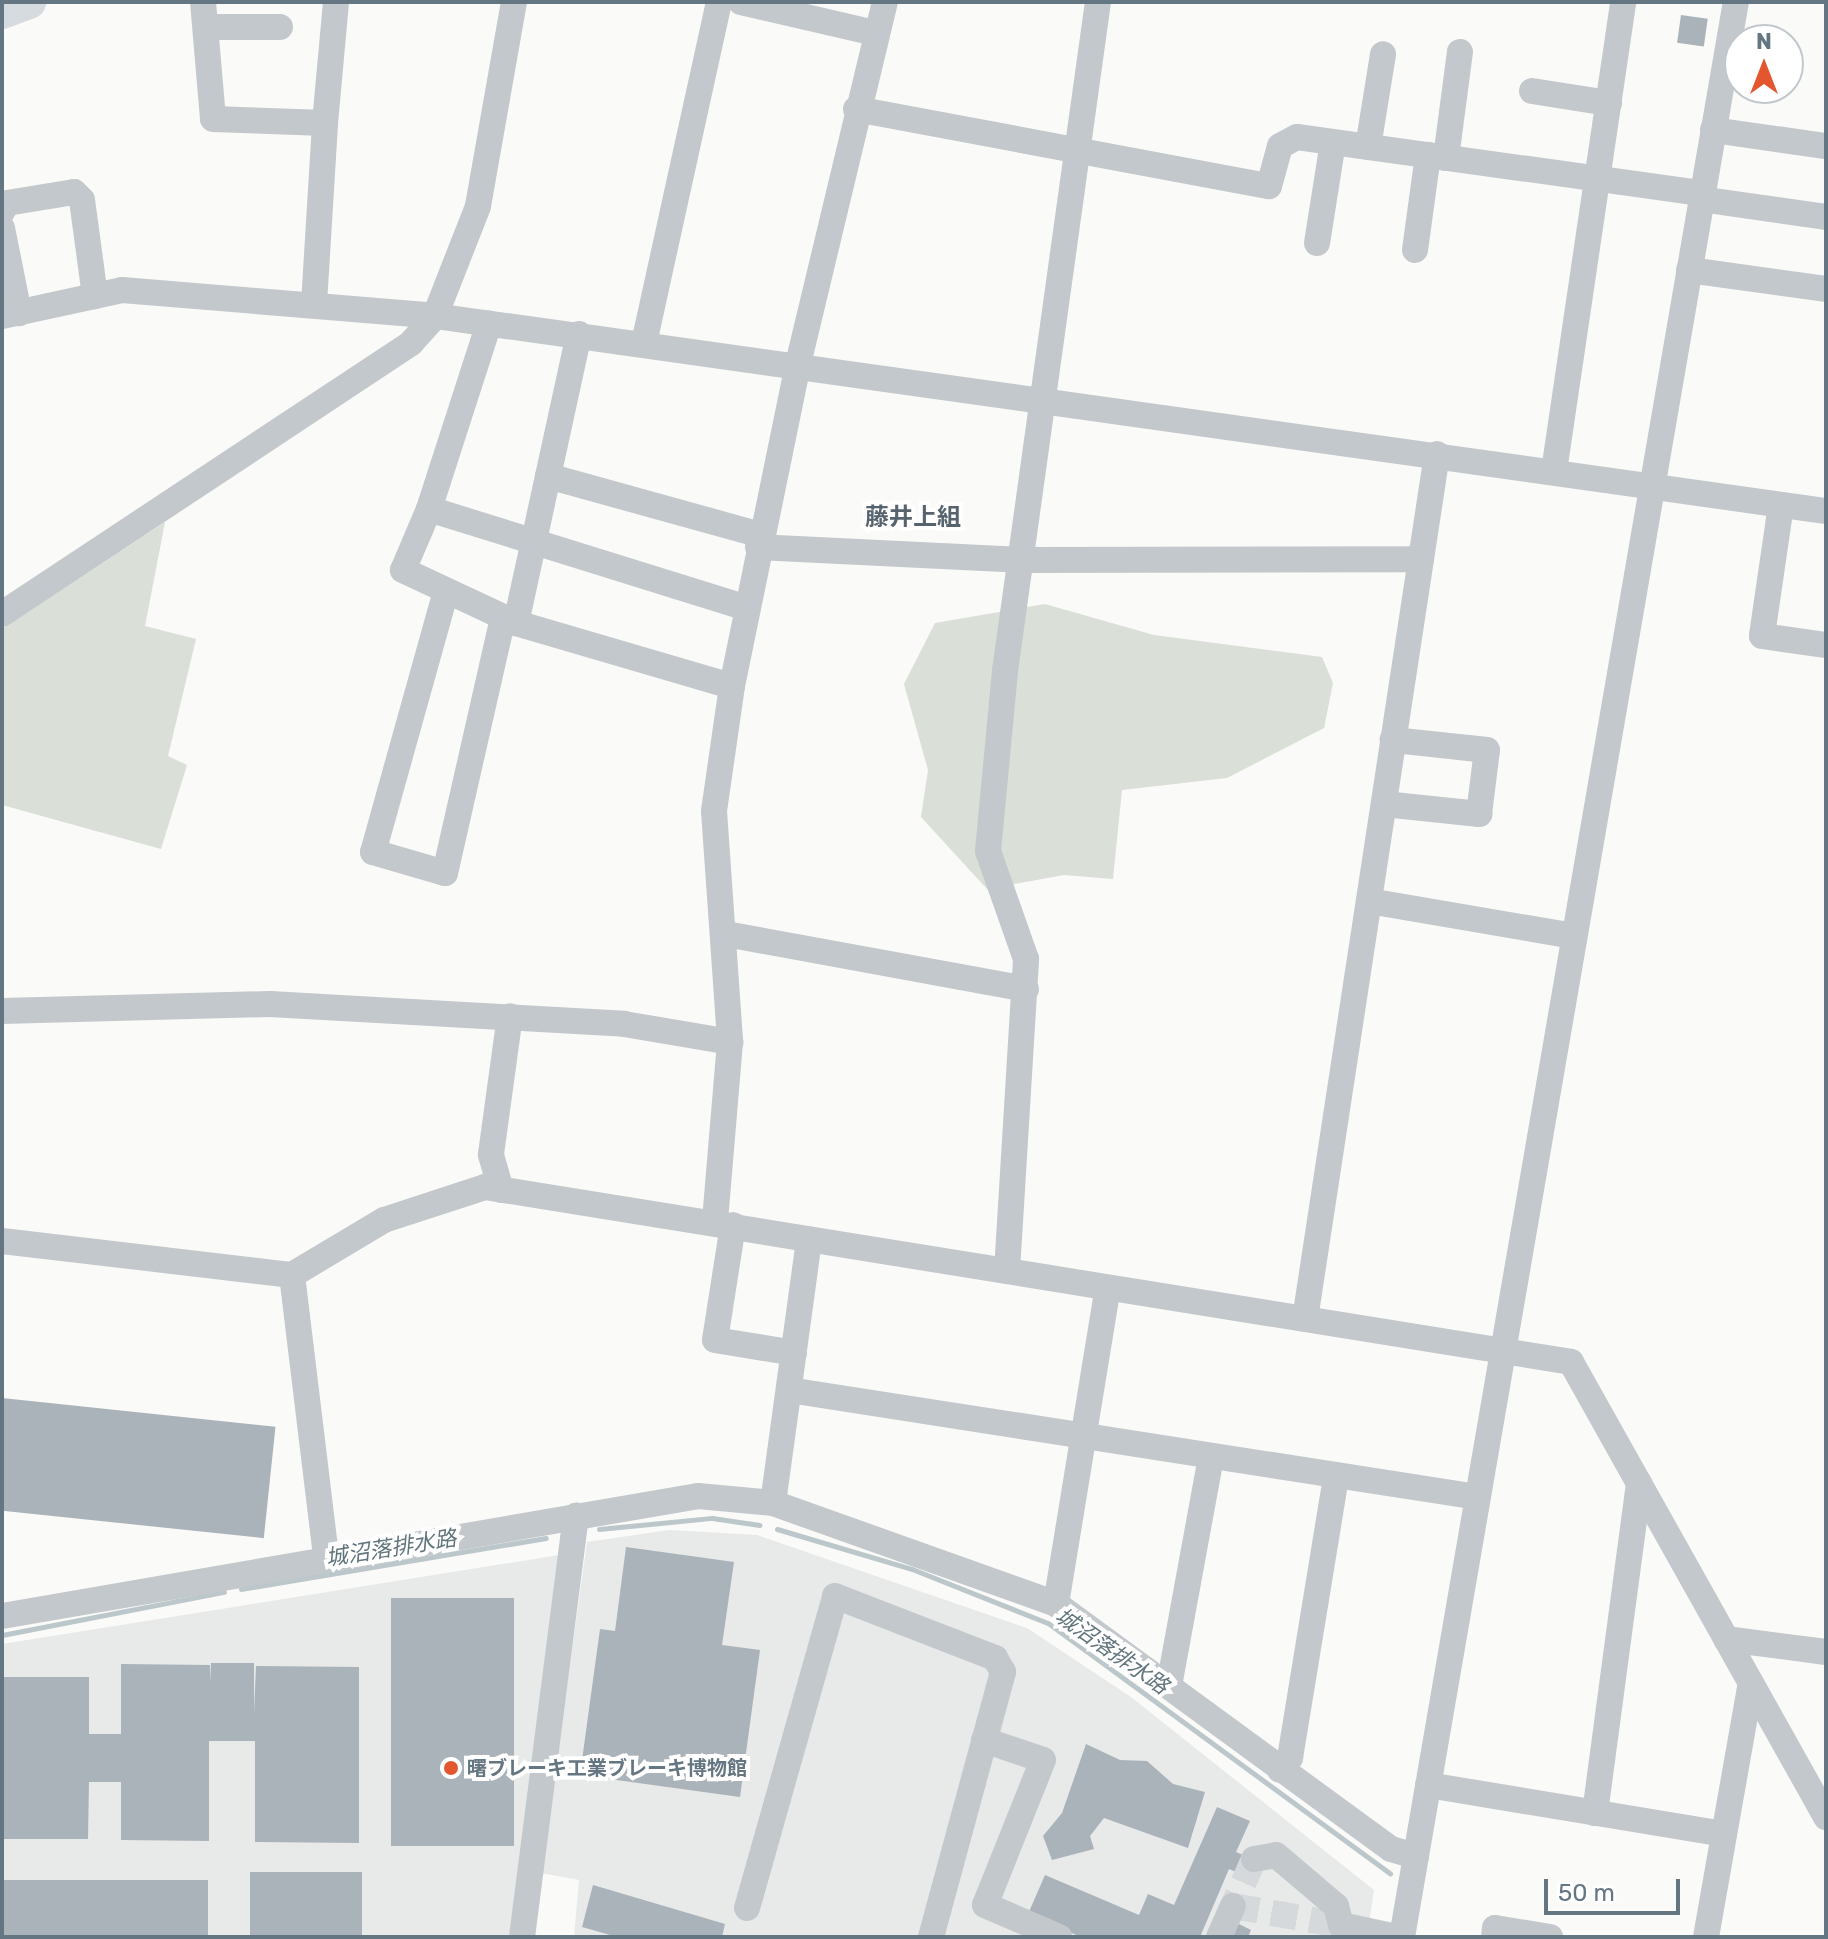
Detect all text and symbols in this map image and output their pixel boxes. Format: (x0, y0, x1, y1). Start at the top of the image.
north arrow (1724, 24, 1804, 104)
text: N (1756, 28, 1772, 55)
district label: 藤井上組 (865, 504, 961, 532)
water label: 城沼落排水路 (324, 1525, 458, 1571)
water label: 城沼落排水路 (1050, 1602, 1174, 1700)
place label: 曙ブレーキ工業ブレーキ博物館 (467, 1756, 747, 1780)
marker: 曙ブレーキ工業ブレーキ博物館 (442, 1759, 460, 1777)
scale bar (1548, 1863, 1684, 1913)
text: 50 m (1558, 1879, 1615, 1907)

